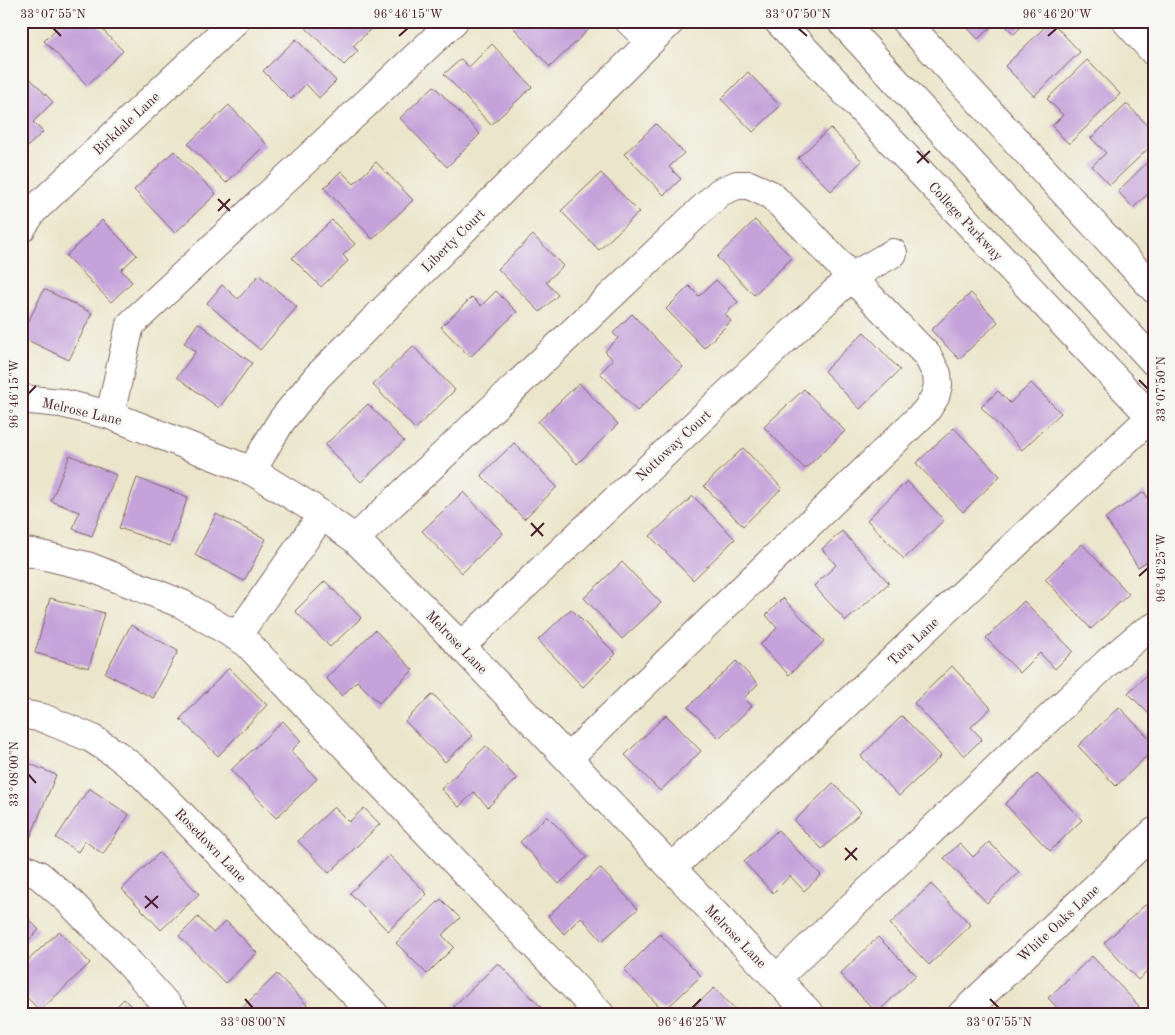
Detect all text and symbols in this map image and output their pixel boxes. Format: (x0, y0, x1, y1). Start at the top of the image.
text: 33°07'55"N (20, 8, 86, 21)
text: 96°46'15"W (373, 8, 443, 21)
text: 33°07'50"N (765, 8, 831, 21)
text: 96°46'20"W (1022, 9, 1092, 21)
street label: Birkdale Lane (91, 90, 163, 158)
street label: College Parkway (925, 180, 1005, 264)
street label: Liberty Court (419, 206, 488, 275)
text: 33°07'50"N (1155, 356, 1168, 422)
text: 96°46'15"W (8, 359, 21, 429)
street label: Melrose Lane (41, 396, 123, 428)
street label: Nottoway Court (633, 407, 714, 484)
text: 96°46'25"W (1155, 533, 1168, 603)
street label: Melrose Lane (423, 609, 490, 677)
street label: Tara Lane (886, 615, 942, 668)
text: 33°08'00"N (9, 741, 21, 807)
street label: Rosedown Lane (172, 806, 249, 885)
street label: White Oaks Lane (1015, 882, 1102, 965)
street label: Melrose Lane (702, 903, 769, 971)
text: 96°46'25"W (657, 1016, 727, 1029)
text: 33°07'55"N (966, 1016, 1032, 1029)
text: 33°08'00"N (220, 1017, 286, 1029)

